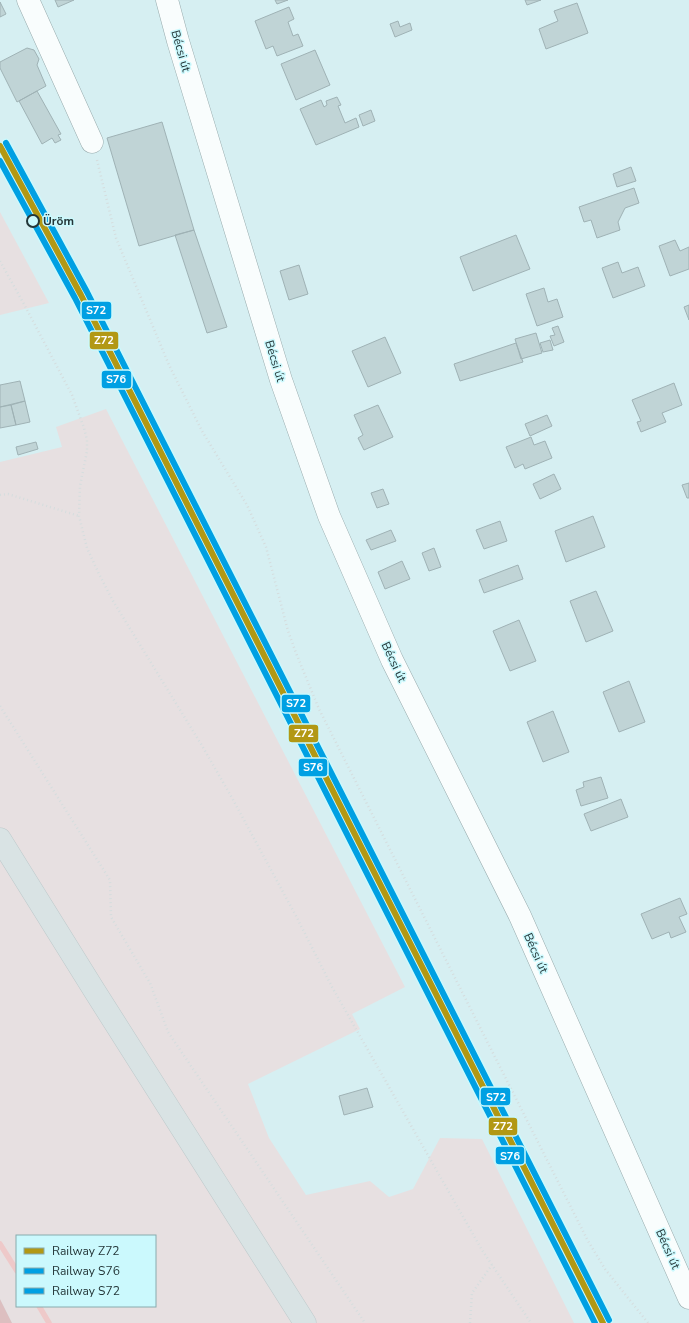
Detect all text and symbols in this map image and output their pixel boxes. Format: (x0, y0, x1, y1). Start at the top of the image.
street label: Bécsi út (167, 28, 195, 74)
place label: Üröm (43, 213, 74, 229)
marker: Üröm (26, 214, 40, 228)
line badge: S72 (81, 301, 112, 320)
text: S72 (86, 303, 106, 318)
line badge: Z72 (89, 331, 119, 350)
text: Z72 (94, 333, 114, 348)
street label: Bécsi út (261, 338, 289, 384)
line badge: S76 (101, 370, 132, 389)
text: S76 (106, 372, 126, 387)
street label: Bécsi út (378, 639, 411, 685)
line badge: S72 (281, 694, 311, 713)
text: S72 (286, 696, 306, 711)
line badge: Z72 (288, 724, 319, 743)
text: Z72 (294, 726, 314, 741)
line badge: S76 (298, 758, 328, 777)
text: S76 (303, 760, 323, 775)
street label: Bécsi út (520, 930, 552, 976)
line badge: S72 (480, 1087, 511, 1106)
text: S72 (486, 1090, 506, 1105)
line badge: Z72 (488, 1117, 518, 1136)
text: Z72 (493, 1119, 513, 1134)
line badge: S76 (495, 1146, 525, 1165)
text: S76 (500, 1149, 520, 1164)
street label: Bécsi út (652, 1226, 684, 1272)
legend (16, 1235, 156, 1307)
text: Railway Z72 (52, 1243, 120, 1259)
text: Railway S76 (52, 1263, 120, 1279)
text: Railway S72 (52, 1283, 120, 1299)

